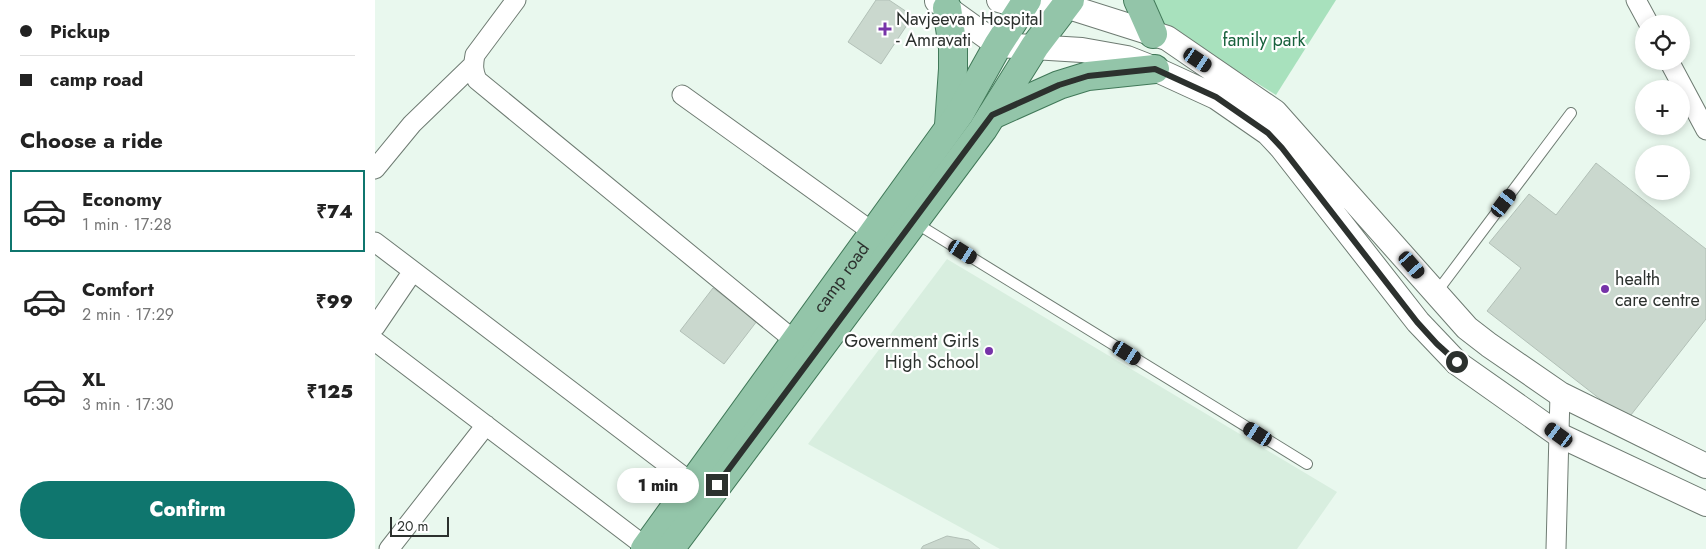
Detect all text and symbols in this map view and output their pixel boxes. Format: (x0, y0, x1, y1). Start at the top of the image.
place label: Navjeevan Hospital - Amravati (896, 6, 1043, 53)
map controls (1635, 15, 1690, 200)
button: locate (1635, 15, 1690, 70)
text: Pickup (50, 18, 110, 45)
marker: Navjeevan Hospital - Amravati (878, 22, 892, 36)
park label: family park (1223, 27, 1306, 53)
car (1181, 45, 1214, 75)
text: camp road (50, 66, 143, 93)
button: + (1635, 80, 1690, 135)
text: Choose a ride (20, 124, 163, 156)
button: − (1635, 145, 1690, 200)
text: Economy (82, 186, 162, 213)
car (1488, 187, 1519, 219)
icon: car (22, 189, 67, 234)
text: ₹74 (316, 198, 353, 225)
text: 1 min · 17:28 (82, 213, 172, 236)
street label: camp road (807, 237, 876, 318)
car (946, 238, 979, 266)
car (1396, 249, 1427, 281)
place label: health care centre (1615, 266, 1700, 313)
text: Comfort (82, 276, 154, 303)
icon: car (22, 279, 67, 324)
marker: health care centre (1599, 283, 1611, 295)
text: ₹99 (316, 288, 353, 315)
text: 2 min · 17:29 (82, 303, 174, 326)
place label: Government Girls High School (844, 328, 979, 375)
car (1110, 339, 1143, 367)
marker: Government Girls High School (983, 345, 995, 357)
route start (1446, 351, 1468, 373)
text: XL (82, 366, 105, 393)
icon: car (22, 369, 67, 414)
text: ₹125 (306, 378, 353, 405)
text: 3 min · 17:30 (82, 393, 174, 416)
car (1241, 420, 1274, 448)
car (1542, 420, 1575, 450)
callout: 1 min (617, 468, 699, 502)
text: 1 min (638, 474, 678, 497)
route end (706, 474, 728, 496)
button: Confirm (20, 481, 355, 539)
scale bar (390, 514, 449, 537)
text: 20 m (397, 516, 429, 536)

